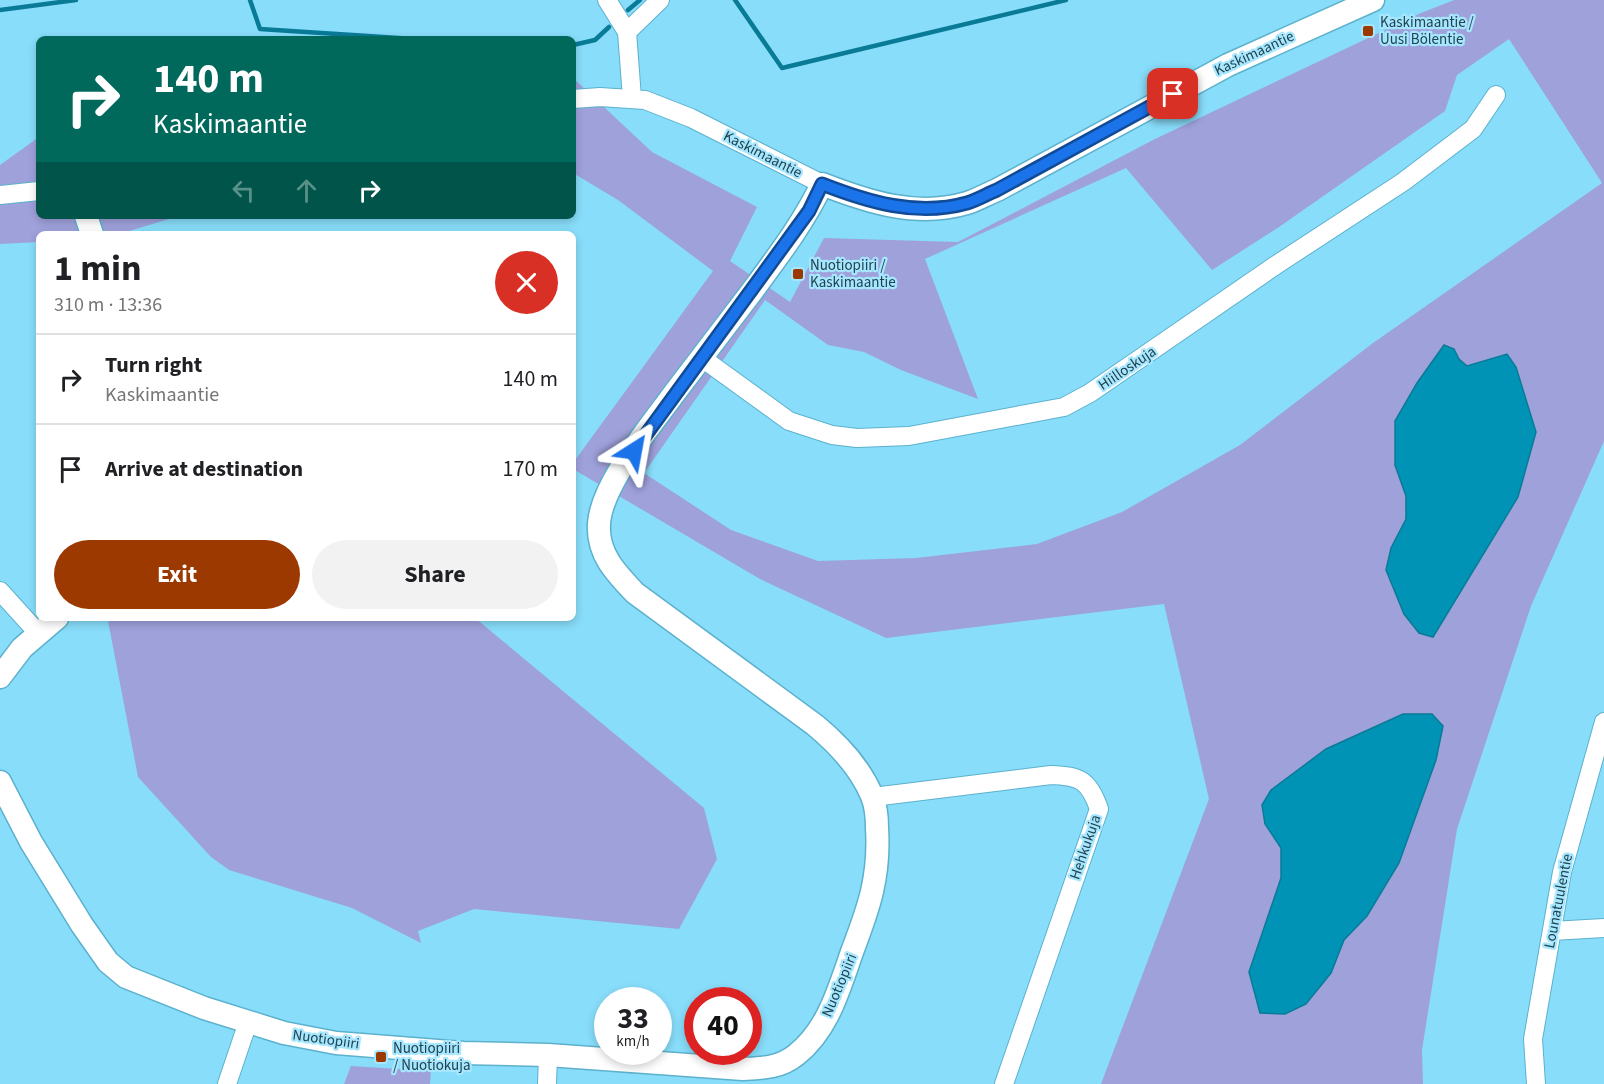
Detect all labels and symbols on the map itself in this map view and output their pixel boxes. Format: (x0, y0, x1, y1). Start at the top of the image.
place label: Kaskimaantie / Uusi Bölentie (1380, 12, 1475, 50)
marker: Kaskimaantie / Uusi Bölentie (1361, 24, 1375, 38)
street label: Kaskimaantie (1211, 26, 1297, 81)
pin (1147, 68, 1198, 119)
street label: Kaskimaantie (720, 126, 806, 183)
place label: Nuotiopiiri / Kaskimaantie (810, 255, 896, 293)
marker: Nuotiopiiri / Kaskimaantie (791, 267, 805, 281)
street label: Hiilloskuja (1094, 341, 1160, 396)
position arrow (602, 419, 666, 483)
street label: Hehkukuja (1065, 812, 1106, 882)
street label: Lounatuulentie (1539, 852, 1578, 950)
street label: Nuotiopiiri (817, 950, 862, 1020)
speed limit sign: 40 (684, 987, 762, 1065)
street label: Nuotiopiiri (291, 1024, 361, 1055)
place label: Nuotiopiiri / Nuotiokuja (393, 1038, 471, 1076)
marker: Nuotiopiiri / Nuotiokuja (374, 1050, 388, 1064)

